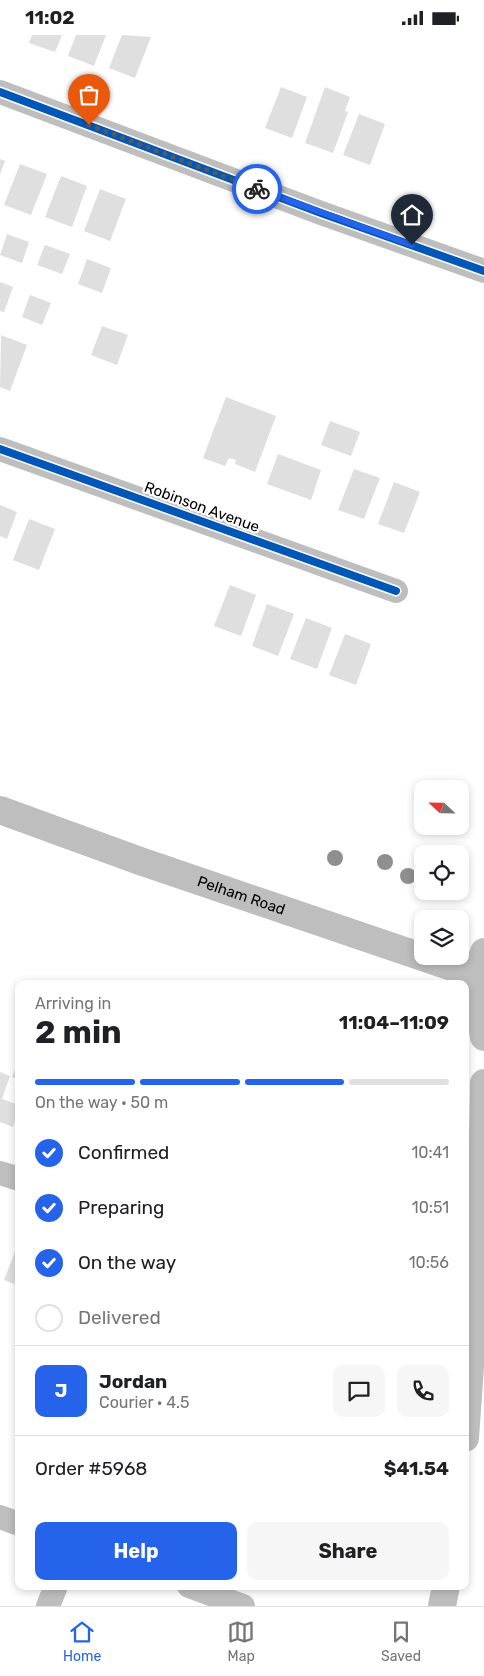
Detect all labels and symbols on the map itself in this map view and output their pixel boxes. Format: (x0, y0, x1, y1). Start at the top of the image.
pin (68, 74, 110, 125)
courier (232, 164, 282, 214)
pin (391, 194, 433, 245)
street label: Robinson Avenue (142, 478, 262, 536)
north arrow (414, 780, 469, 835)
street label: Pelham Road (195, 872, 288, 919)

